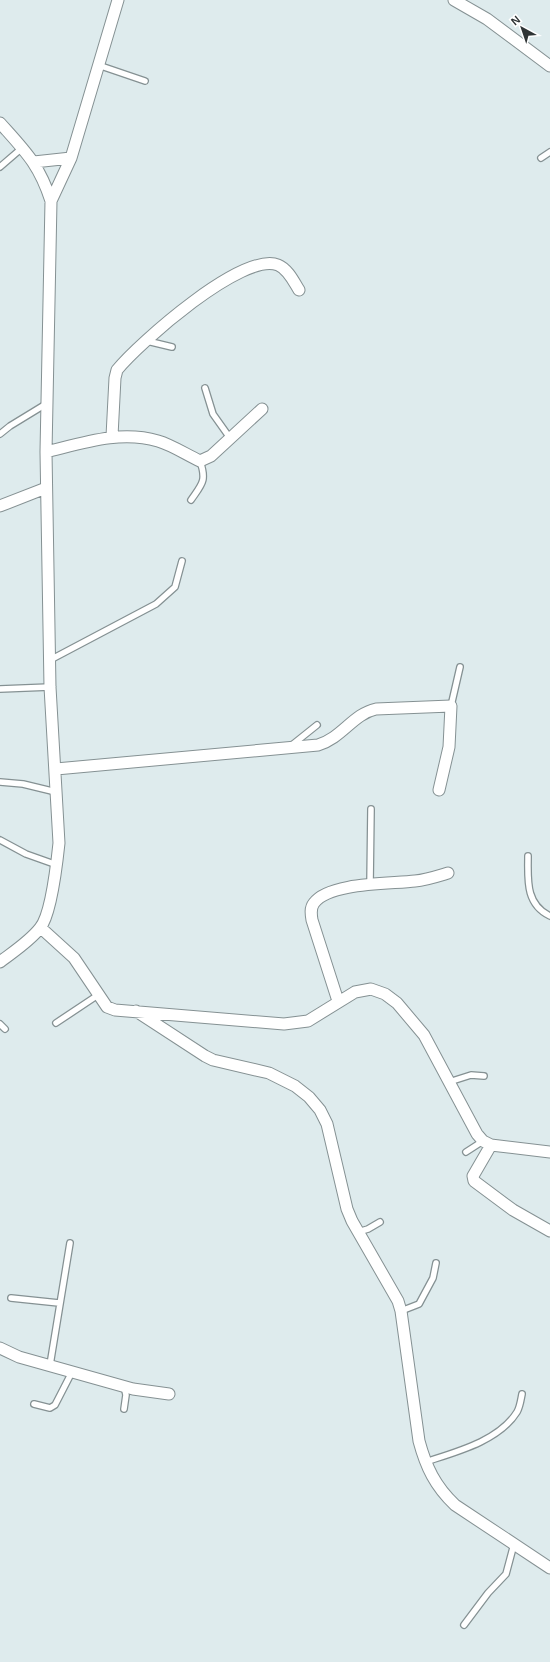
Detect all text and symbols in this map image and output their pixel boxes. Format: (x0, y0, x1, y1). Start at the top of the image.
north arrow (502, 8, 542, 48)
text: N (509, 13, 523, 27)

